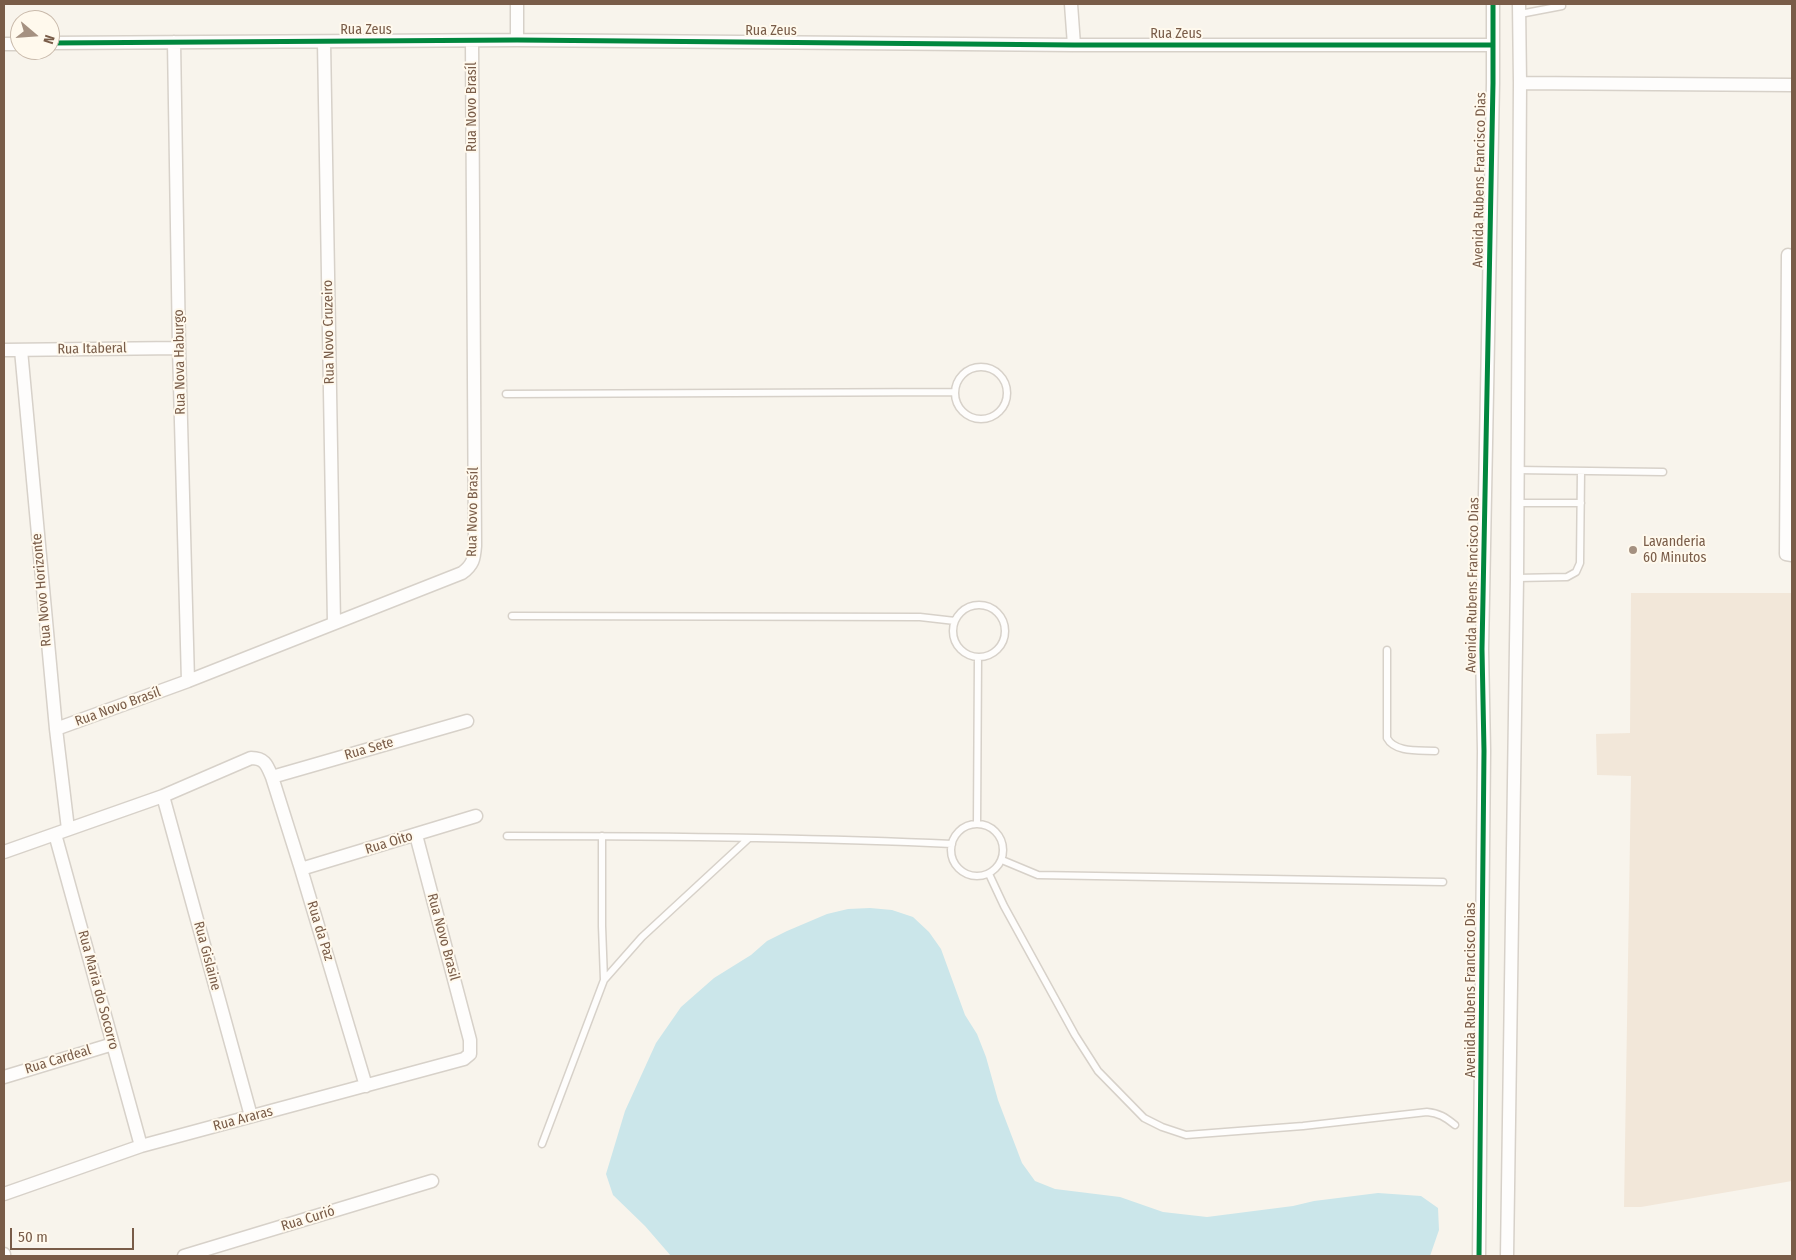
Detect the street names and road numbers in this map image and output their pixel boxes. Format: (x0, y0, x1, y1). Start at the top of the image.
street label: Rua Zeus (340, 22, 392, 38)
street label: Rua Zeus (745, 23, 797, 39)
street label: Rua Zeus (1150, 26, 1202, 42)
street label: Rua Novo Brasíl (464, 62, 480, 152)
street label: Avenida Rubens Francisco Dias (1470, 92, 1490, 268)
street label: Rua Novo Cruzeiro (320, 280, 338, 384)
street label: Rua Nova Haburgo (171, 309, 189, 415)
street label: Rua Itaberal (57, 340, 127, 358)
street label: Rua Novo Brasíl (464, 467, 482, 557)
street label: Avenida Rubens Francisco Dias (1463, 497, 1483, 673)
street label: Rua Novo Horizonte (29, 533, 55, 647)
street label: Rua Novo Brasíl (73, 684, 163, 730)
street label: Rua Sete (343, 734, 395, 764)
street label: Rua Oito (363, 828, 415, 858)
street label: Rua Novo Brasil (423, 891, 463, 983)
street label: Rua da Paz (303, 899, 337, 963)
street label: Avenida Rubens Francisco Dias (1463, 902, 1479, 1078)
street label: Rua Gislaine (190, 920, 224, 992)
street label: Rua Maria do Socorro (74, 929, 122, 1051)
street label: Rua Cardeal (23, 1042, 93, 1078)
street label: Rua Araras (211, 1103, 275, 1135)
street label: Rua Curió (279, 1203, 337, 1235)

